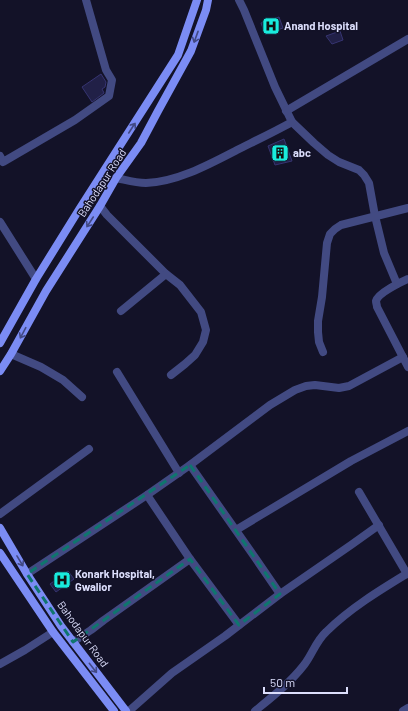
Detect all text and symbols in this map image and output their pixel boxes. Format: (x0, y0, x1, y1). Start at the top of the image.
hospital icon: Anand Hospital (261, 16, 281, 36)
place label: Anand Hospital (284, 19, 358, 32)
one-way arrow (192, 30, 199, 43)
one-way arrow (128, 122, 136, 133)
building icon: abc (270, 143, 290, 163)
street label: Bahodapur Road (75, 146, 128, 219)
place label: abc (293, 146, 311, 159)
one-way arrow (86, 216, 94, 227)
one-way arrow (18, 327, 26, 339)
one-way arrow (16, 555, 24, 566)
place label: Konark Hospital, Gwalior (75, 567, 155, 593)
hospital icon: Konark Hospital, Gwalior (52, 570, 72, 590)
street label: Bahodapur Road (55, 598, 112, 669)
one-way arrow (89, 663, 98, 674)
scale bar (264, 669, 347, 695)
text: 50 m (270, 675, 295, 689)

